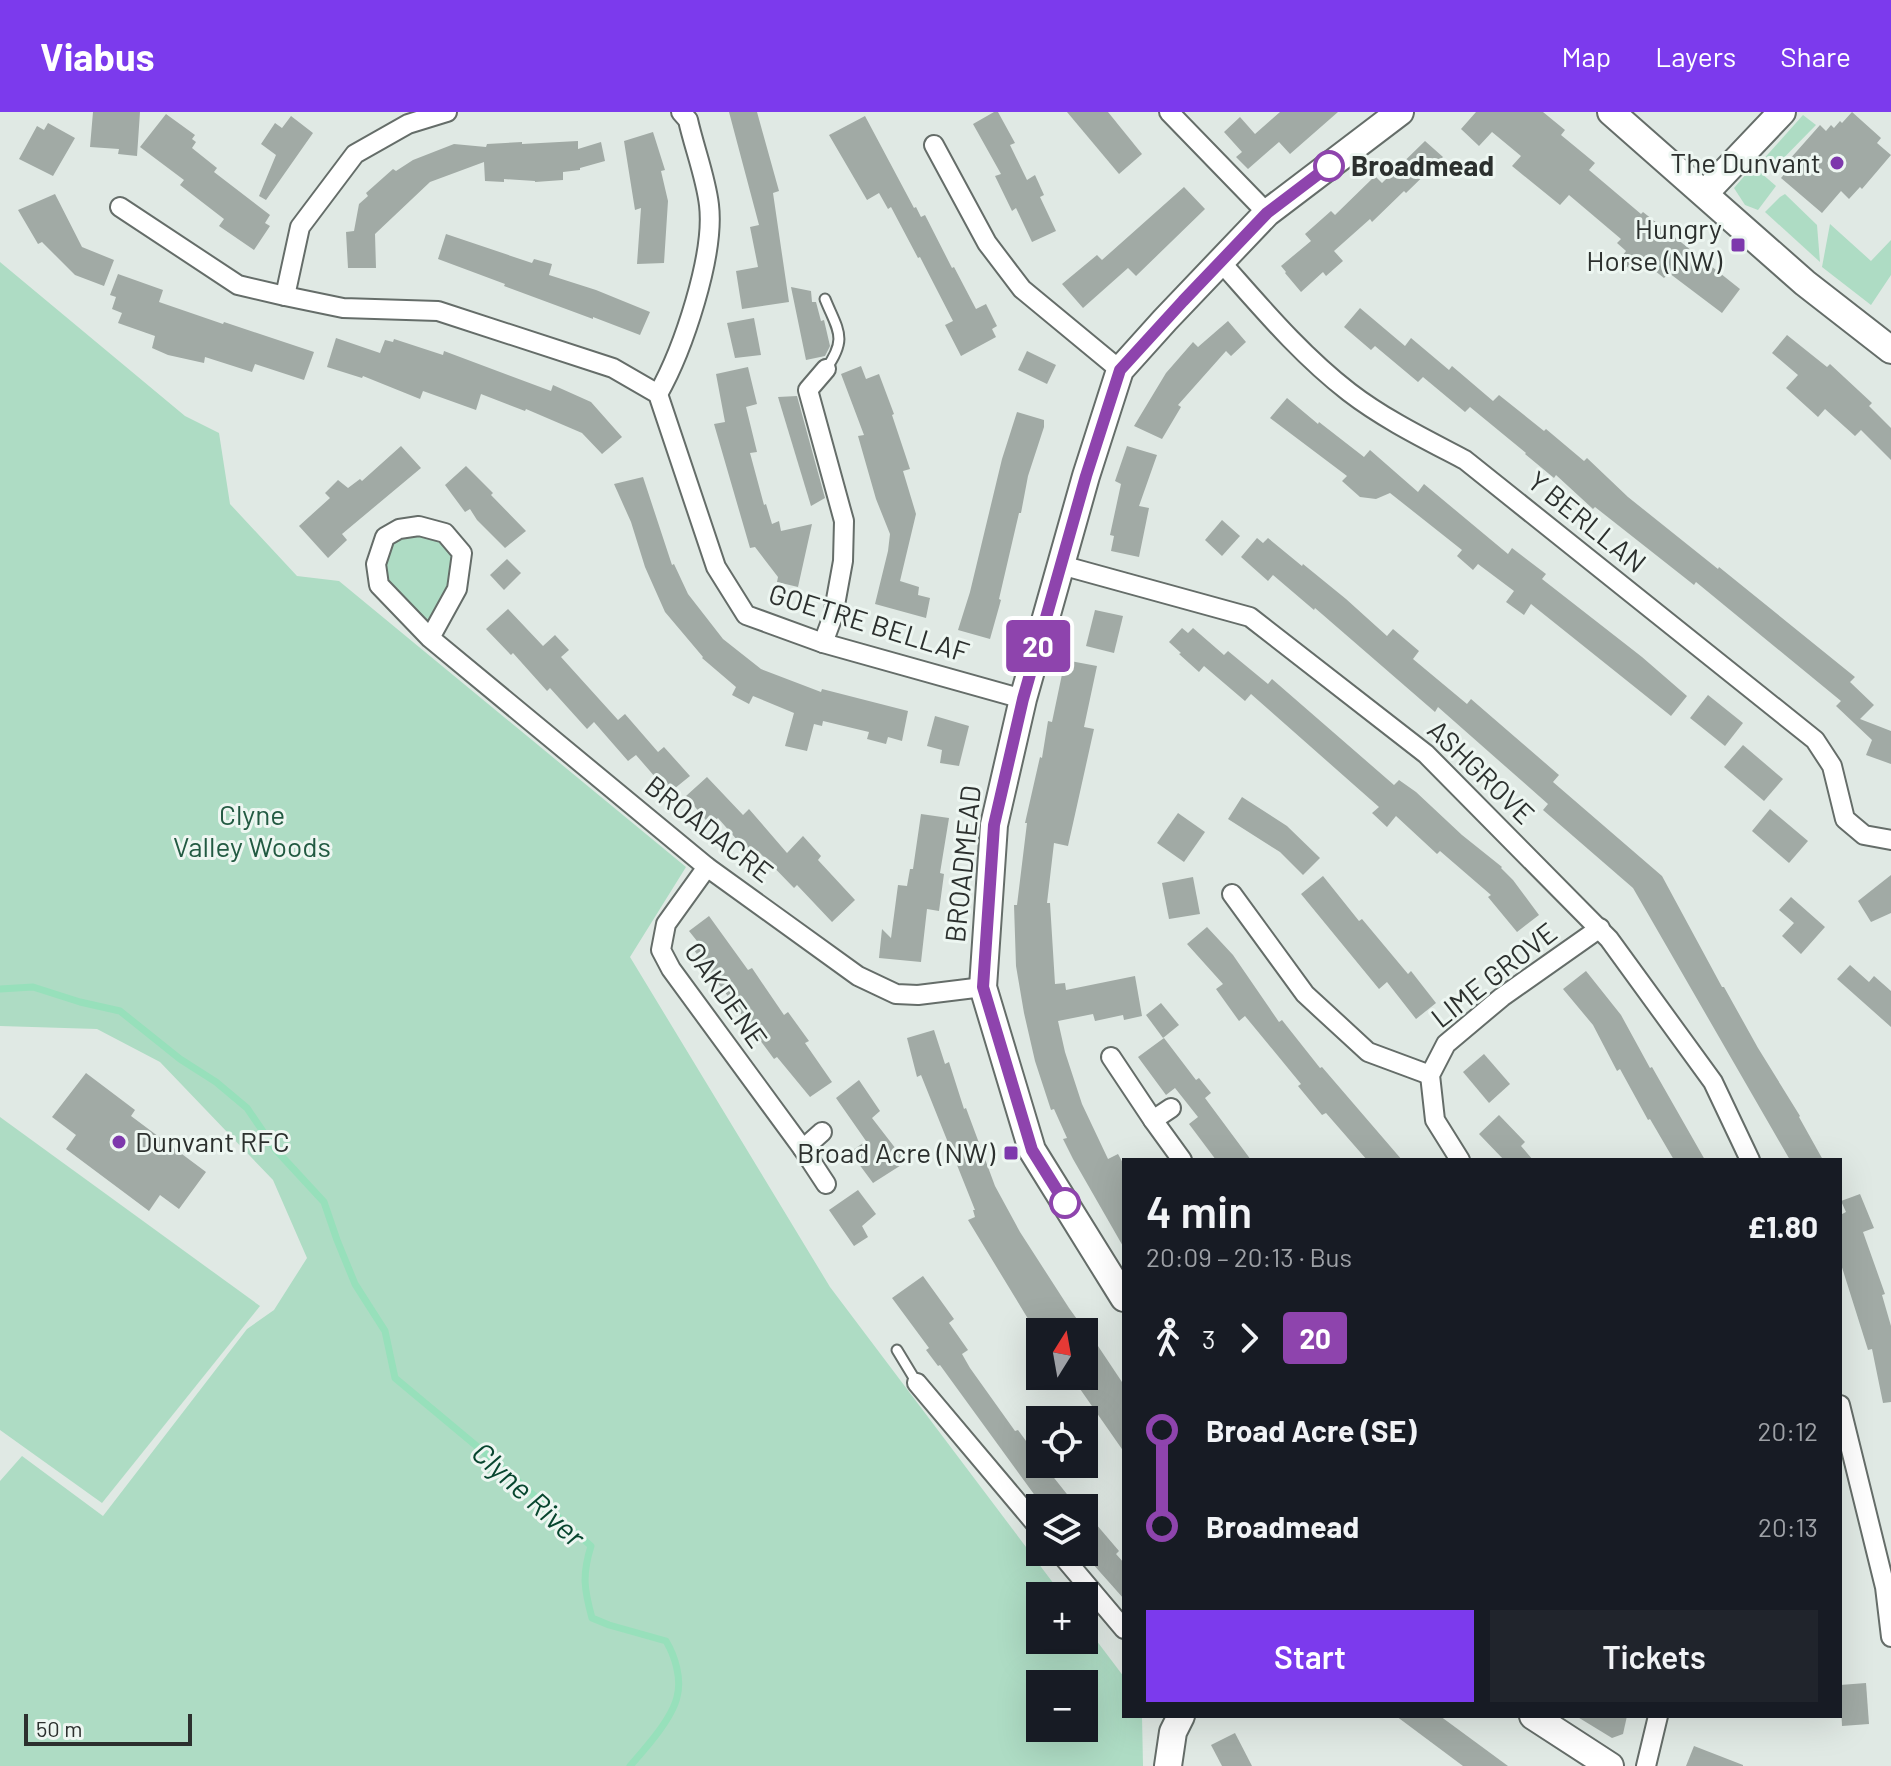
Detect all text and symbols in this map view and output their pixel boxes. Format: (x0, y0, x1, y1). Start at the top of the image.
text: Viabus (40, 33, 155, 79)
text: Map (1561, 39, 1611, 73)
text: Layers (1655, 39, 1736, 73)
text: Share (1780, 39, 1851, 73)
place label: The Dunvant (1670, 145, 1821, 179)
place label: Broadmead (1351, 148, 1494, 182)
marker: Broadmead (1314, 151, 1344, 181)
marker: The Dunvant (1828, 154, 1846, 172)
place label: Hungry Horse (NW) (1586, 211, 1723, 277)
marker: Hungry Horse (NW) (1729, 236, 1747, 254)
street label: Y BERLLAN (1522, 463, 1654, 579)
street label: GOETRE BELLAF (765, 575, 974, 669)
line badge: 20 (1002, 620, 1074, 672)
text: 20 (1022, 629, 1054, 663)
street label: ASHGROVE (1421, 712, 1542, 830)
street label: BROADACRE (639, 768, 781, 889)
street label: BROADMEAD (937, 784, 987, 944)
park label: Clyne Valley Woods (173, 797, 331, 863)
street label: LIME GROVE (1424, 915, 1563, 1034)
street label: OAKDENE (678, 935, 776, 1054)
place label: Dunvant RFC (135, 1124, 290, 1158)
marker: Dunvant RFC (110, 1133, 128, 1151)
place label: Broad Acre (NW) (797, 1135, 996, 1169)
marker: Broad Acre (NW) (1002, 1144, 1020, 1162)
text: 4 min (1146, 1184, 1252, 1237)
unlabelled marker (1050, 1188, 1080, 1218)
text: £1.80 (1748, 1208, 1818, 1244)
text: 20:09 – 20:13 · Bus (1146, 1241, 1352, 1272)
icon: walk (1146, 1316, 1190, 1360)
icon: forward (1227, 1316, 1271, 1360)
north arrow (1026, 1318, 1098, 1390)
map controls (1026, 1318, 1098, 1742)
text: 20 (1299, 1321, 1331, 1355)
text: 3 (1202, 1323, 1215, 1354)
button: locate (1026, 1406, 1098, 1478)
text: Broad Acre (SE) (1206, 1412, 1417, 1448)
text: 20:12 (1758, 1415, 1818, 1446)
water label: Clyne River (466, 1434, 594, 1554)
button: layers (1026, 1494, 1098, 1566)
text: Broadmead (1206, 1508, 1359, 1544)
text: 20:13 (1758, 1511, 1818, 1542)
button: + (1026, 1582, 1098, 1654)
button: Start (1146, 1610, 1474, 1702)
button: Tickets (1490, 1610, 1818, 1702)
button: − (1026, 1670, 1098, 1742)
scale bar (24, 1710, 192, 1746)
text: 50 m (36, 1715, 82, 1741)

